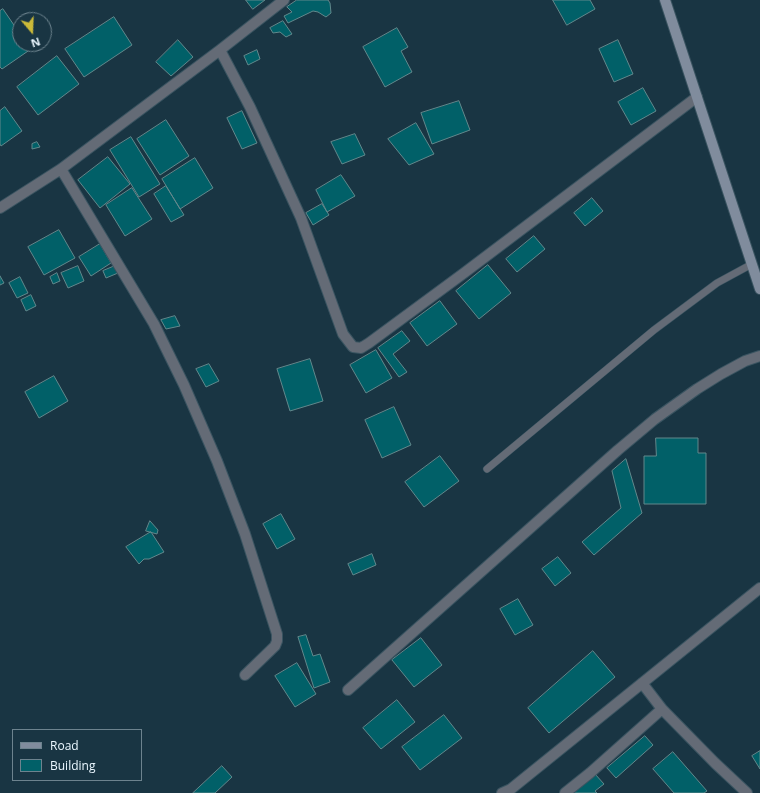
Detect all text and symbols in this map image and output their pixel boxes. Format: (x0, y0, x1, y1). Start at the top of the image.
north arrow (12, 12, 52, 52)
text: N (29, 34, 42, 51)
legend (12, 729, 142, 781)
text: Road (50, 737, 79, 754)
text: Building (50, 757, 95, 774)

